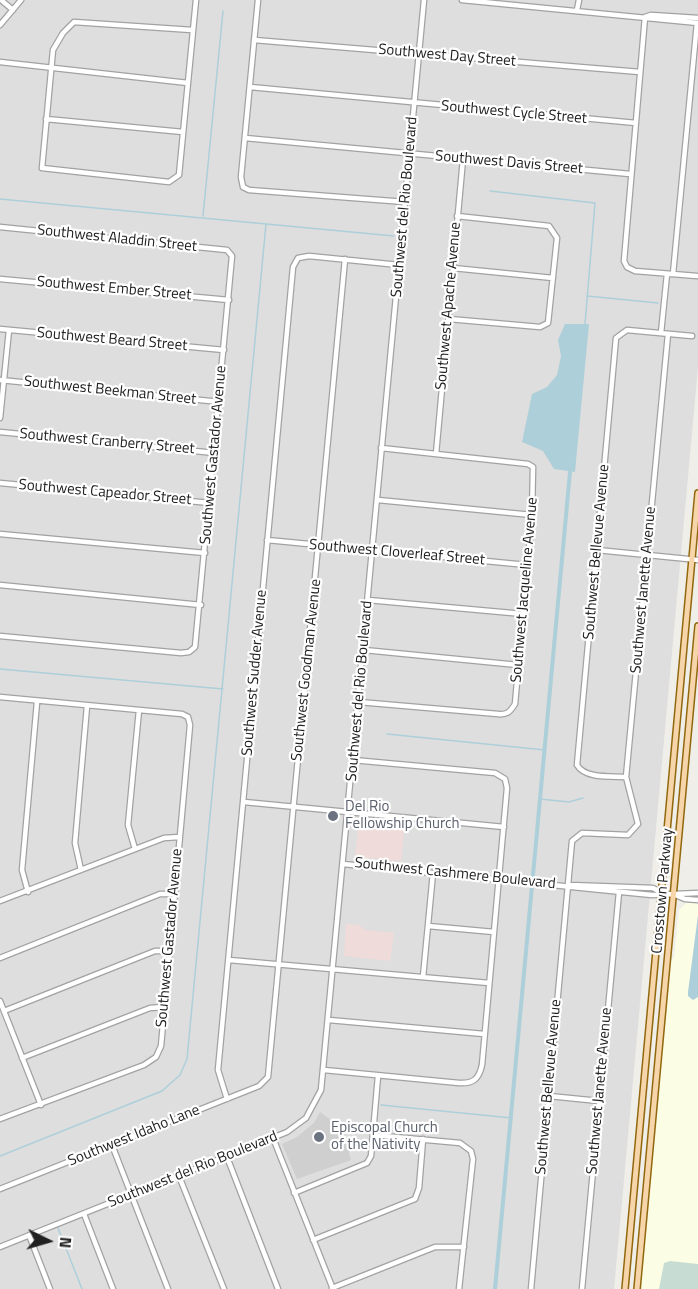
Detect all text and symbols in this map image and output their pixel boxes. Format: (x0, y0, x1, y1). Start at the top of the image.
street label: Southwest Day Street (377, 41, 517, 71)
street label: Southwest Cycle Street (440, 98, 588, 128)
street label: Southwest del Rio Boulevard (388, 116, 422, 298)
street label: Southwest Davis Street (434, 148, 584, 178)
street label: Southwest Apache Avenue (433, 221, 465, 391)
street label: Southwest Aladdin Street (36, 222, 198, 256)
street label: Southwest Ember Street (36, 273, 192, 305)
street label: Southwest Beard Street (36, 324, 188, 356)
street label: Southwest Gastador Avenue (197, 365, 231, 545)
street label: Southwest Beekman Street (23, 373, 197, 409)
street label: Southwest Cranberry Street (19, 425, 195, 459)
street label: Southwest Bellevue Avenue (580, 464, 614, 640)
street label: Southwest Capeador Street (18, 476, 192, 510)
street label: Southwest Jacqueline Avenue (508, 497, 542, 683)
street label: Southwest Janette Avenue (628, 506, 660, 674)
street label: Southwest Cloverleaf Street (308, 536, 486, 570)
street label: Southwest Goodman Avenue (288, 578, 326, 762)
street label: Southwest Sudder Avenue (239, 589, 271, 757)
street label: Southwest del Rio Boulevard (343, 600, 377, 782)
place label: Del Rio Fellowship Church (345, 798, 460, 833)
marker: Del Rio Fellowship Church (326, 809, 340, 823)
street label: Crosstown Parkway (649, 828, 677, 954)
street label: Southwest Gastador Avenue (153, 848, 187, 1028)
street label: Southwest Cashmere Boulevard (354, 854, 556, 894)
street label: Southwest Bellevue Avenue (532, 999, 566, 1175)
street label: Southwest Janette Avenue (584, 1007, 616, 1175)
street label: Southwest Idaho Lane (66, 1101, 202, 1171)
place label: Episcopal Church of the Nativity (331, 1119, 438, 1154)
street label: Southwest del Rio Boulevard (106, 1128, 280, 1212)
marker: Episcopal Church of the Nativity (312, 1130, 326, 1144)
north arrow (18, 1211, 78, 1271)
text: N (53, 1236, 78, 1249)

